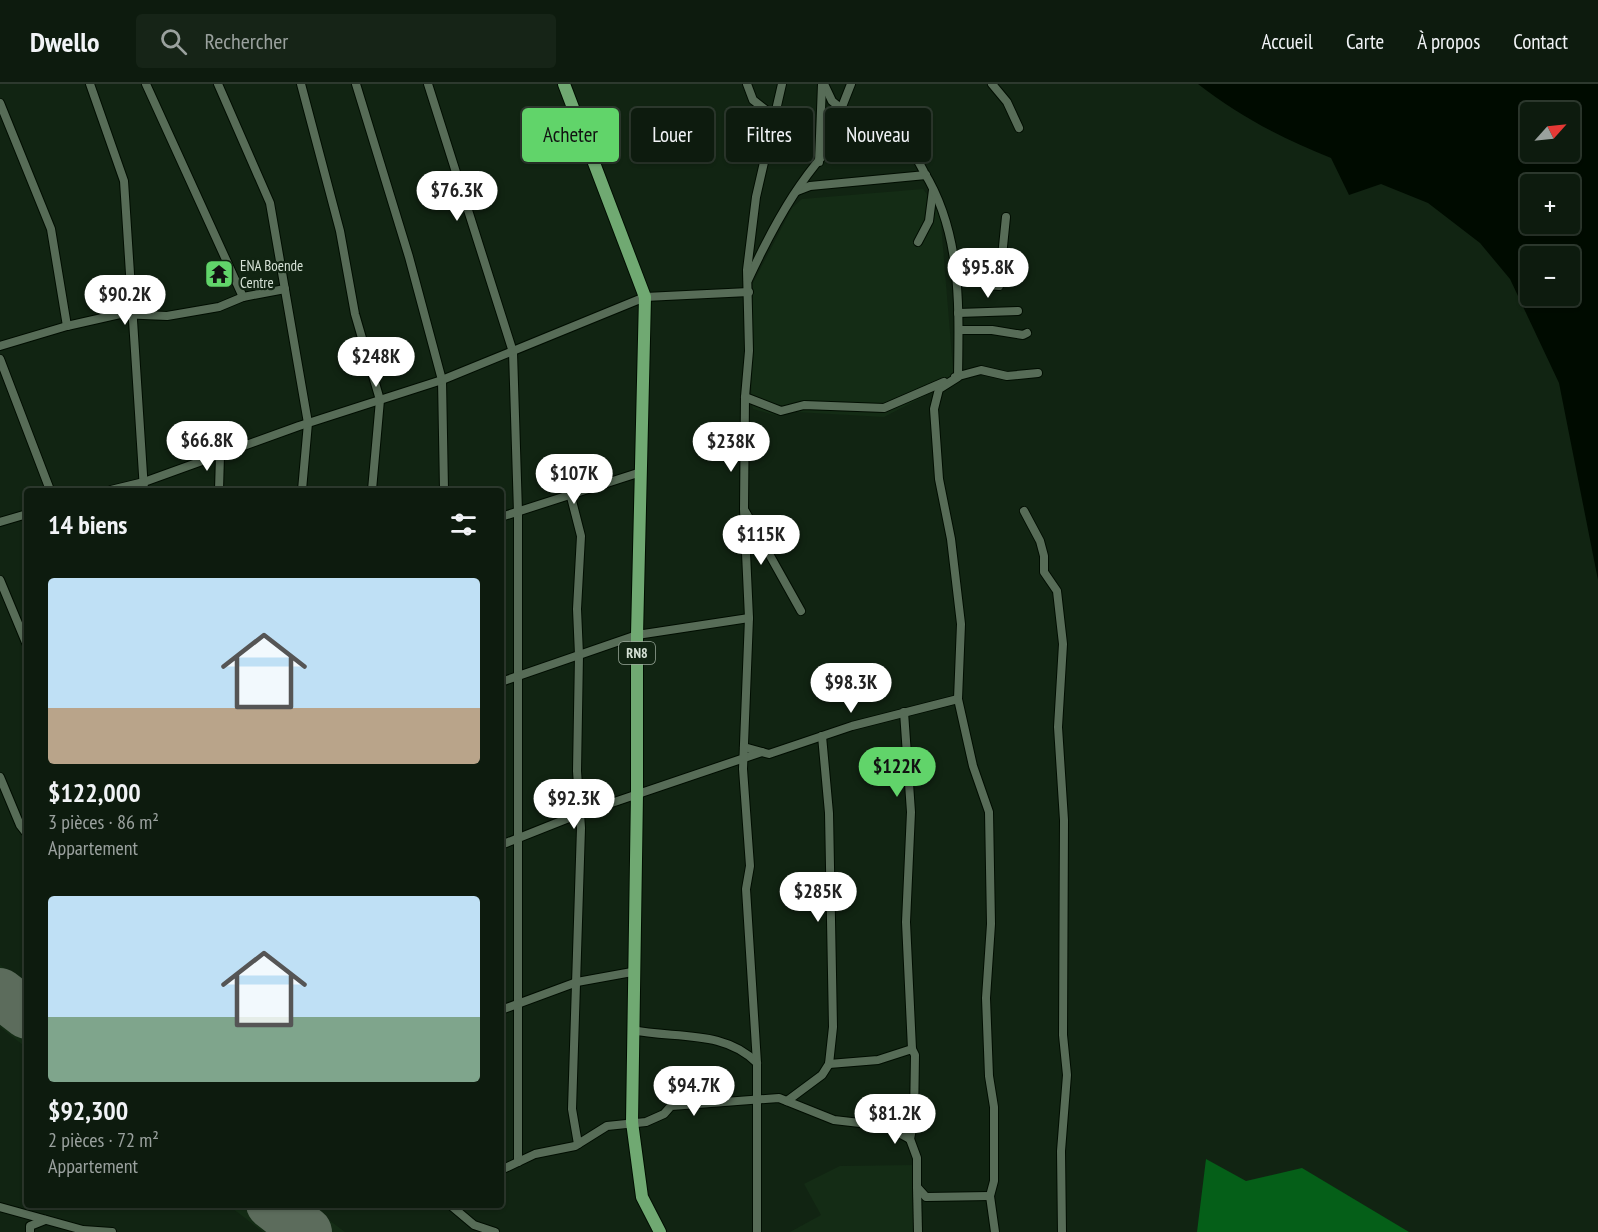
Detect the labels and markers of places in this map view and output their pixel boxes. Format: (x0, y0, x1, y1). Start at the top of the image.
pin: $76.3K (408, 171, 506, 222)
pin: $95.8K (939, 248, 1037, 299)
place label: ENA Boende Centre (240, 256, 303, 292)
temple icon: ENA Boende Centre (203, 258, 235, 290)
pin: $90.2K (76, 275, 174, 326)
pin: $248K (334, 337, 418, 388)
pin: $66.8K (158, 421, 256, 472)
pin: $238K (689, 422, 773, 473)
pin: $107K (532, 454, 616, 505)
pin: $115K (719, 515, 803, 566)
pin: $98.3K (802, 663, 900, 714)
pin: $122K (855, 747, 939, 798)
pin: $92.3K (525, 779, 623, 830)
pin: $285K (776, 872, 860, 923)
pin: $94.7K (645, 1066, 743, 1117)
pin: $81.2K (846, 1094, 944, 1145)

